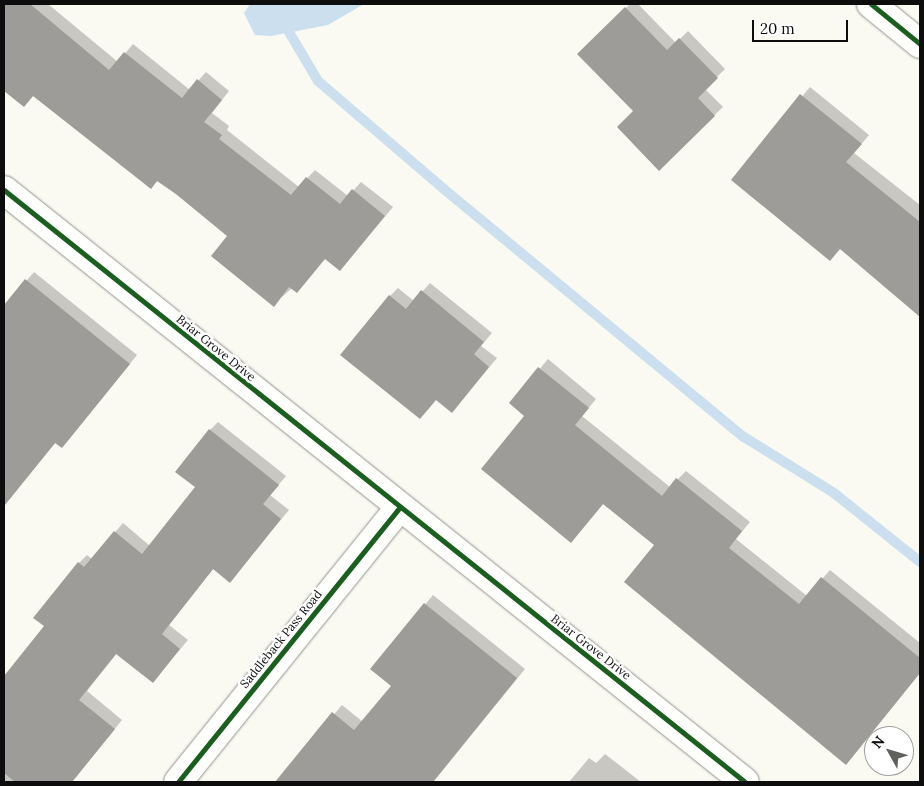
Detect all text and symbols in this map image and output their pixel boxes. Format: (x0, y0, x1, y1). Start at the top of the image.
scale bar (754, 10, 850, 42)
text: 20 m (760, 19, 795, 38)
street label: Briar Grove Drive (174, 312, 258, 384)
street label: Saddleback Pass Road (237, 587, 325, 691)
street label: Briar Grove Drive (548, 611, 634, 683)
north arrow (864, 726, 914, 776)
text: N (868, 732, 889, 752)

